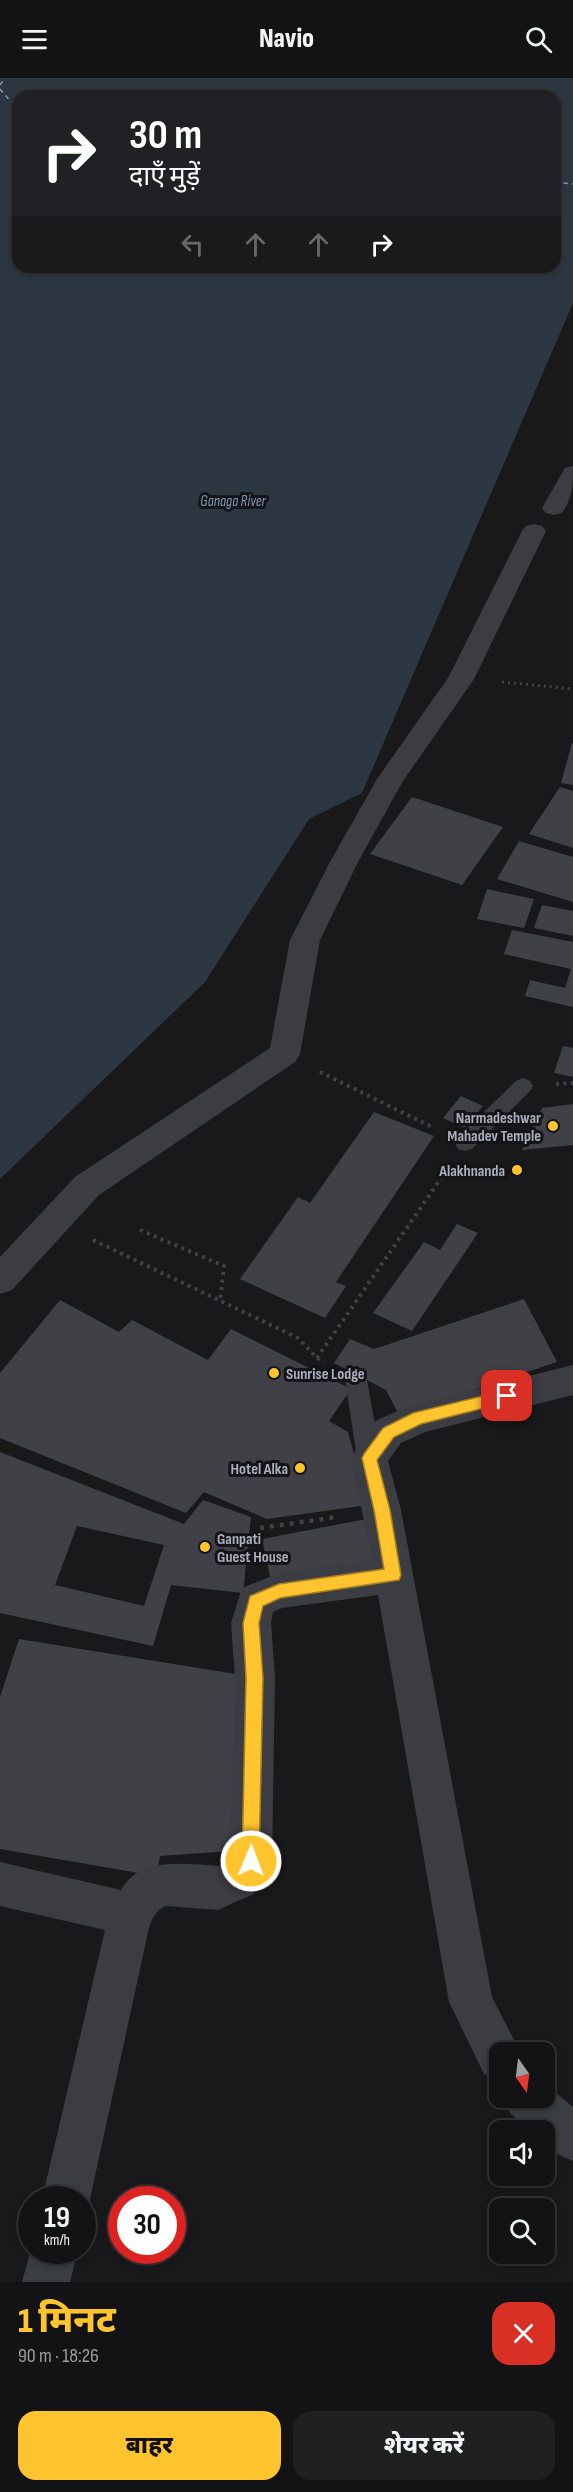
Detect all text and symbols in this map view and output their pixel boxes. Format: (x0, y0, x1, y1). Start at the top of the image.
icon: menu (18, 23, 51, 56)
text: Navio (259, 23, 314, 55)
icon: search (522, 23, 555, 56)
text: 30 m (129, 110, 202, 161)
icon: right (30, 114, 108, 192)
text: दाएँ मुड़ें (129, 161, 200, 193)
icon: left (176, 228, 209, 261)
icon: ahead (239, 228, 272, 261)
icon: ahead (302, 228, 335, 261)
icon: right (365, 228, 398, 261)
water label: Ganaga River (200, 492, 267, 511)
place label: Narmadeshwar Mahadev Temple (447, 1109, 541, 1146)
marker: Narmadeshwar Mahadev Temple (546, 1119, 560, 1133)
place label: Alakhnanda (438, 1162, 505, 1181)
marker: Alakhnanda (510, 1163, 524, 1177)
place label: Sunrise Lodge (286, 1365, 365, 1384)
marker: Sunrise Lodge (267, 1366, 281, 1380)
pin (481, 1370, 532, 1421)
icon: arrive (490, 1379, 523, 1412)
place label: Hotel Alka (230, 1460, 288, 1479)
marker: Hotel Alka (293, 1461, 307, 1475)
place label: Ganpati Guest House (217, 1530, 289, 1567)
marker: Ganpati Guest House (198, 1540, 212, 1554)
position arrow (219, 1829, 283, 1893)
north arrow (489, 2042, 555, 2108)
map controls (489, 2042, 555, 2264)
button: sound (489, 2120, 555, 2186)
speed limit sign: 30 (108, 2186, 186, 2264)
button: search (489, 2198, 555, 2264)
text: 19 (44, 2200, 70, 2236)
text: km/h (44, 2231, 70, 2250)
text: 1 मिनट (18, 2300, 116, 2343)
button: close (492, 2302, 555, 2365)
text: 90 m · 18:26 (18, 2344, 99, 2368)
button: बाहर (18, 2411, 281, 2480)
button: शेयर करें (293, 2411, 555, 2480)

